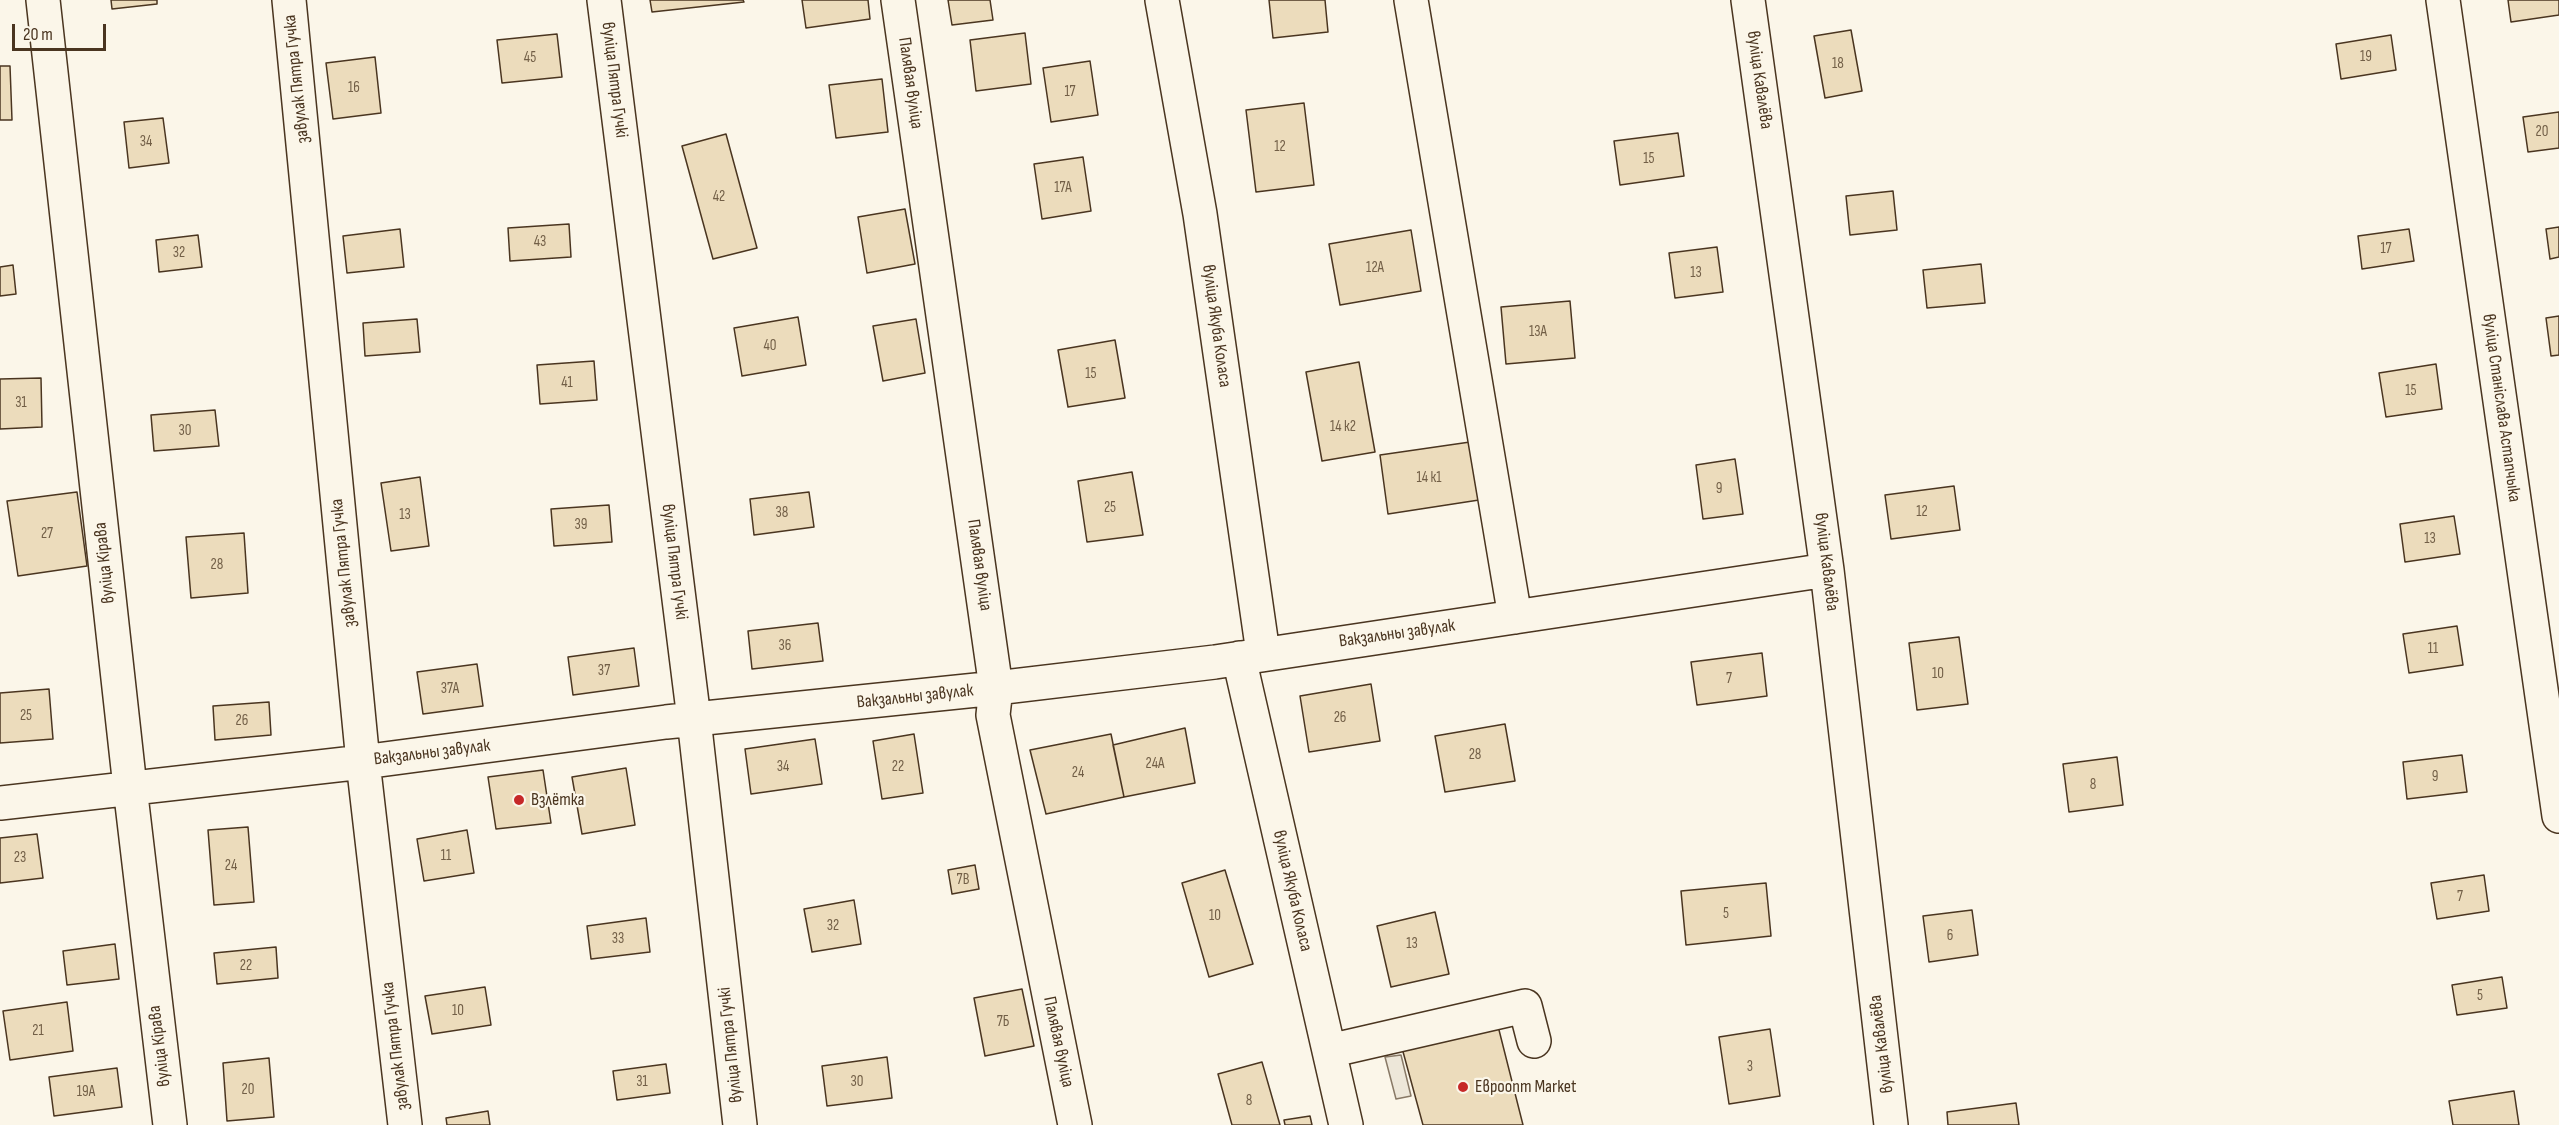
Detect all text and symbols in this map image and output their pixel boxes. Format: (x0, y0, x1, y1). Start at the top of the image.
scale bar (15, 12, 110, 50)
street label: завулак Пятра Гучка (280, 14, 314, 144)
street label: вуліца Пятра Гучкі (596, 21, 632, 139)
text: 20 m (23, 24, 53, 45)
street label: вуліца Кавалёва (1741, 30, 1777, 130)
street label: Палявая вуліца (893, 36, 927, 130)
house number: 19 (2360, 48, 2372, 66)
house number: 45 (524, 49, 536, 67)
house number: 18 (1832, 55, 1844, 73)
house number: 16 (348, 79, 360, 97)
house number: 17 (1064, 83, 1076, 101)
house number: 20 (2536, 123, 2548, 141)
house number: 34 (140, 133, 152, 151)
house number: 12 (1274, 138, 1286, 156)
house number: 15 (1643, 150, 1655, 168)
house number: 17А (1054, 179, 1072, 197)
house number: 42 (713, 188, 725, 206)
house number: 43 (534, 233, 546, 251)
house number: 17 (2380, 240, 2392, 258)
house number: 32 (173, 244, 185, 262)
house number: 12А (1366, 259, 1384, 277)
street label: вуліца Якуба Коласа (1197, 263, 1235, 389)
house number: 13 (1690, 264, 1702, 282)
street label: вуліца Станіслава Астапчыка (2477, 313, 2525, 503)
house number: 13А (1529, 323, 1547, 341)
house number: 40 (764, 337, 776, 355)
house number: 15 (1085, 365, 1097, 383)
house number: 41 (561, 374, 573, 392)
house number: 15 (2405, 382, 2417, 400)
house number: 31 (15, 394, 27, 412)
house number: 14 к2 (1330, 418, 1356, 436)
house number: 30 (179, 422, 191, 440)
house number: 14 к1 (1417, 469, 1441, 487)
house number: 9 (1716, 480, 1722, 498)
street label: завулак Пятра Гучка (327, 498, 361, 628)
house number: 25 (1104, 499, 1116, 517)
street label: вуліца Пятра Гучкі (656, 503, 692, 621)
house number: 12 (1916, 503, 1928, 521)
house number: 38 (776, 504, 788, 522)
house number: 13 (399, 506, 411, 524)
street label: вуліца Кавалёва (1809, 512, 1843, 612)
house number: 39 (575, 516, 587, 534)
street label: Палявая вуліца (962, 518, 996, 612)
street label: вуліца Кірава (90, 521, 120, 605)
house number: 27 (41, 525, 53, 543)
house number: 13 (2424, 530, 2436, 548)
house number: 28 (211, 556, 223, 574)
street label: Вакзальны завулак (1338, 615, 1456, 653)
house number: 36 (779, 637, 791, 655)
house number: 11 (2428, 640, 2438, 658)
house number: 37 (598, 662, 610, 680)
house number: 10 (1932, 665, 1944, 683)
house number: 7 (1726, 670, 1732, 688)
house number: 37А (441, 680, 459, 698)
street label: Вакзальны завулак (856, 680, 974, 714)
house number: 25 (20, 707, 32, 725)
house number: 26 (1334, 709, 1346, 727)
house number: 26 (236, 712, 248, 730)
street label: Вакзальны завулак (373, 735, 491, 771)
house number: 28 (1469, 746, 1481, 764)
house number: 24А (1146, 755, 1164, 773)
house number: 34 (777, 758, 789, 776)
house number: 22 (892, 758, 904, 776)
house number: 24 (1072, 764, 1084, 782)
house number: 9 (2432, 768, 2438, 786)
house number: 8 (2090, 776, 2096, 794)
place label: Взлётка (531, 789, 584, 811)
marker: Взлётка (512, 793, 526, 807)
street label: вуліца Якуба Коласа (1268, 828, 1316, 954)
house number: 11 (441, 847, 451, 865)
house number: 23 (14, 849, 26, 867)
house number: 24 (225, 857, 237, 875)
house number: 7В (957, 871, 969, 889)
house number: 7 (2457, 888, 2463, 906)
house number: 5 (1723, 905, 1729, 923)
house number: 10 (1209, 907, 1221, 925)
house number: 32 (827, 917, 839, 935)
house number: 6 (1947, 927, 1953, 945)
house number: 33 (612, 930, 624, 948)
house number: 13 (1406, 935, 1418, 953)
house number: 22 (240, 957, 252, 975)
street label: завулак Пятра Гучка (377, 981, 415, 1111)
street label: вуліца Пятра Гучкі (714, 986, 748, 1104)
house number: 5 (2477, 987, 2483, 1005)
street label: вуліца Кавалёва (1865, 994, 1899, 1094)
street label: Палявая вуліца (1038, 995, 1078, 1089)
house number: 10 (452, 1002, 464, 1020)
street label: вуліца Кірава (144, 1004, 176, 1088)
house number: 7Б (997, 1013, 1009, 1031)
house number: 21 (32, 1022, 44, 1040)
house number: 3 (1747, 1058, 1753, 1076)
house number: 31 (636, 1073, 648, 1091)
house number: 30 (851, 1073, 863, 1091)
place label: Евроопт Market (1475, 1076, 1576, 1098)
marker: Евроопт Market (1456, 1080, 1470, 1094)
house number: 20 (242, 1081, 254, 1099)
house number: 19А (77, 1083, 95, 1101)
house number: 8 (1246, 1092, 1252, 1110)

